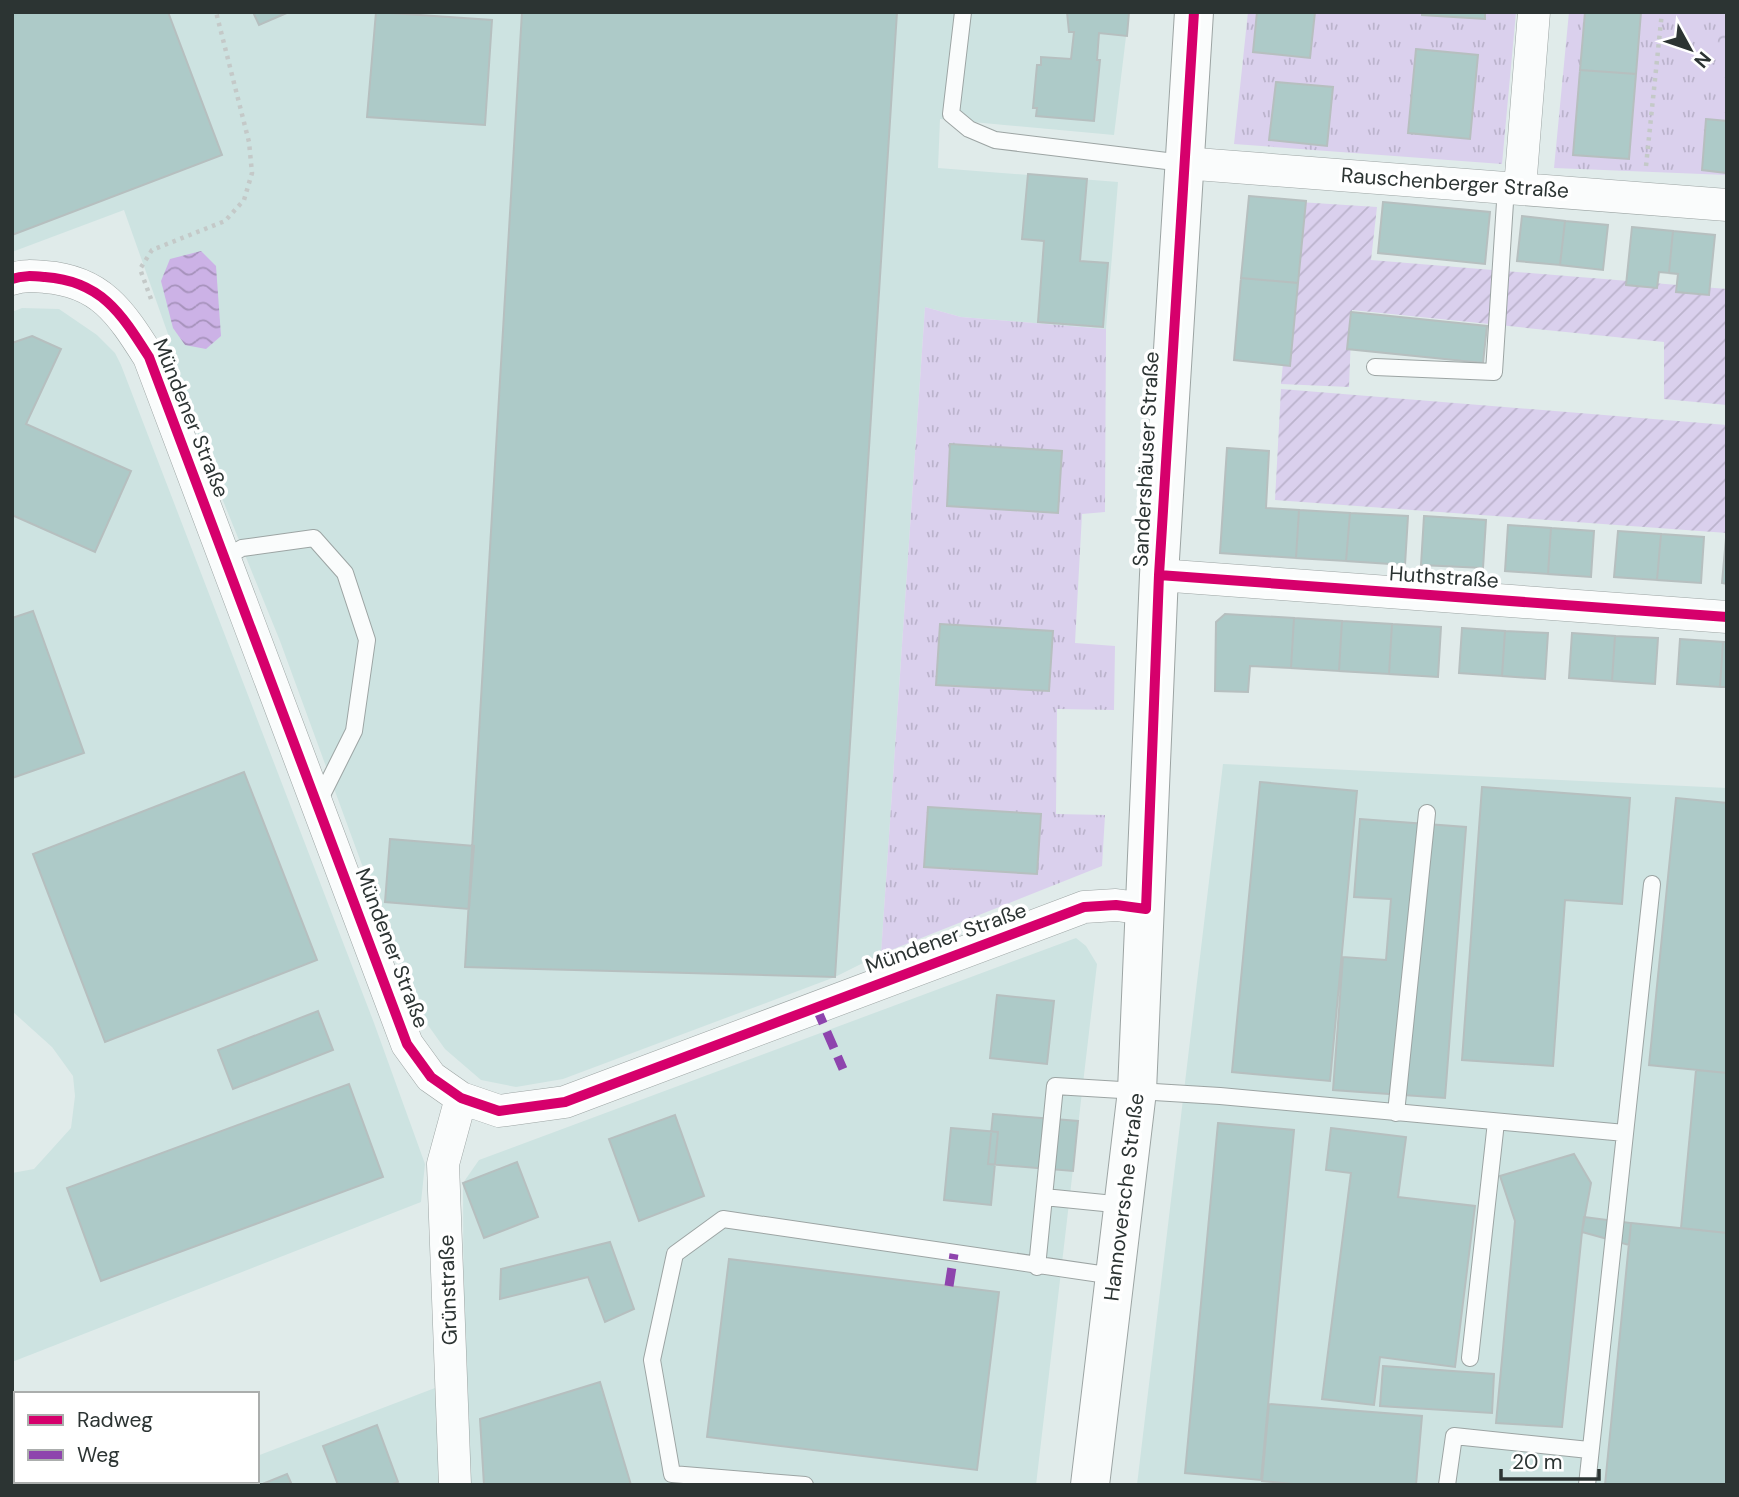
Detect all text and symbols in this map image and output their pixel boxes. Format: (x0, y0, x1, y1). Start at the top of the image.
north arrow (1655, 14, 1725, 84)
text: N (1689, 46, 1717, 73)
street label: Rauschenberger Straße (1340, 161, 1570, 205)
street label: Mündener Straße (146, 334, 236, 502)
street label: Sandershäuser Straße (1126, 351, 1166, 567)
street label: Huthstraße (1388, 559, 1500, 595)
street label: Mündener Straße (349, 864, 435, 1032)
street label: Mündener Straße (862, 896, 1030, 980)
street label: Hannoversche Straße (1097, 1091, 1151, 1303)
street label: Grünstraße (432, 1234, 464, 1346)
legend (14, 1392, 259, 1483)
text: Radweg (77, 1406, 153, 1434)
scale bar (1501, 1438, 1599, 1482)
text: Weg (77, 1441, 120, 1469)
text: 20 m (1512, 1448, 1563, 1476)

